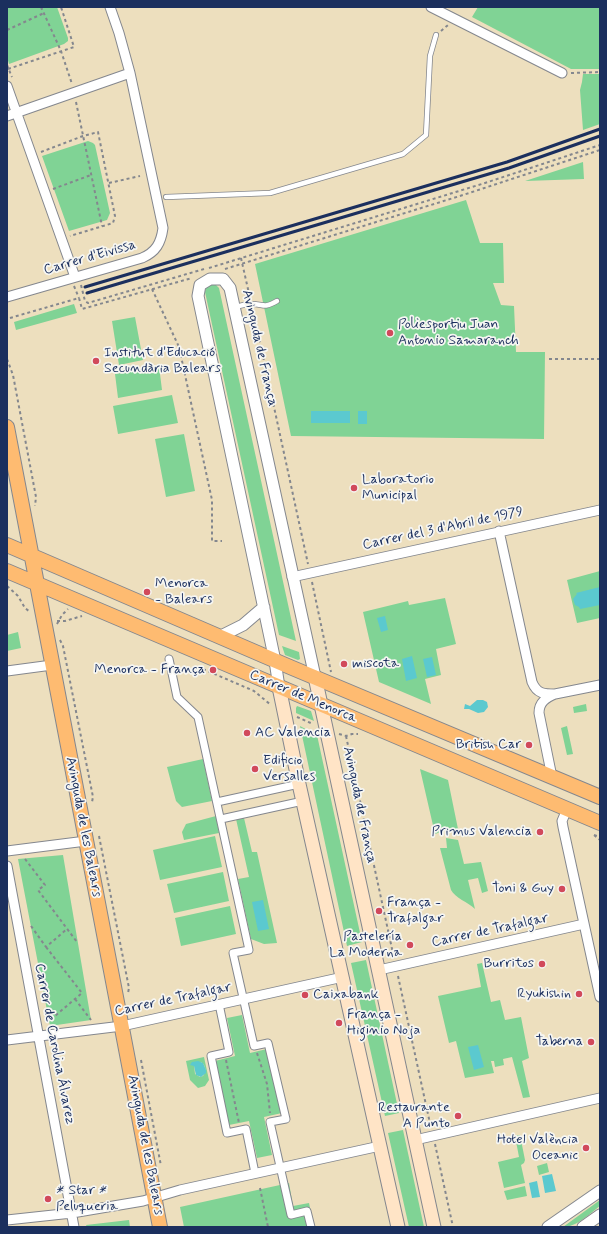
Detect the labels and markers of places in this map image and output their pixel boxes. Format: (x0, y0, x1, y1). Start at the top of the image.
place label: Poliesportiu Juan Antonio Samaranch (398, 317, 519, 350)
marker: Poliesportiu Juan Antonio Samaranch (385, 328, 395, 338)
place label: Institut d'Educació Secundària Balears (104, 345, 221, 378)
marker: Institut d'Educació Secundària Balears (91, 356, 101, 366)
place label: Laboratorio Municipal (362, 472, 434, 504)
marker: Laboratorio Municipal (349, 483, 359, 493)
place label: Menorca - Balears (155, 576, 212, 608)
marker: Menorca - Balears (142, 587, 152, 597)
place label: miscota (352, 656, 399, 672)
marker: miscota (339, 659, 349, 669)
place label: Menorca - França (94, 662, 205, 678)
marker: Menorca - França (208, 665, 218, 675)
place label: AC Valencia (255, 725, 331, 741)
marker: AC Valencia (242, 728, 252, 738)
place label: British Car (456, 737, 521, 753)
marker: British Car (524, 740, 534, 750)
place label: Edificio Versalles (263, 753, 315, 786)
marker: Edificio Versalles (250, 764, 260, 774)
place label: Primus Valencia (431, 824, 532, 840)
marker: Primus Valencia (535, 827, 545, 837)
place label: Toni & Guy (492, 881, 554, 897)
marker: Toni & Guy (557, 884, 567, 894)
place label: França - Trafalgar (387, 895, 443, 928)
marker: França - Trafalgar (374, 906, 384, 916)
place label: Pastelería La Moderna (329, 929, 402, 962)
marker: Pastelería La Moderna (405, 940, 415, 950)
place label: Burritos (484, 956, 534, 972)
marker: Burritos (537, 959, 547, 969)
place label: Ryukishin (517, 986, 571, 1002)
place label: Caixabank (313, 987, 379, 1003)
marker: Ryukishin (574, 989, 584, 999)
marker: Caixabank (300, 990, 310, 1000)
place label: França - Higinio Noja (347, 1007, 420, 1040)
marker: França - Higinio Noja (334, 1018, 344, 1028)
place label: Taberna (536, 1034, 583, 1050)
marker: Taberna (586, 1037, 596, 1047)
place label: Restaurante A Punto (378, 1100, 450, 1132)
marker: Restaurante A Punto (453, 1111, 463, 1121)
place label: Hotel València Oceanic (497, 1132, 578, 1164)
marker: Hotel València Oceanic (581, 1143, 591, 1153)
place label: * Star * Peluqueria (56, 1183, 118, 1216)
marker: * Star * Peluqueria (43, 1194, 53, 1204)

